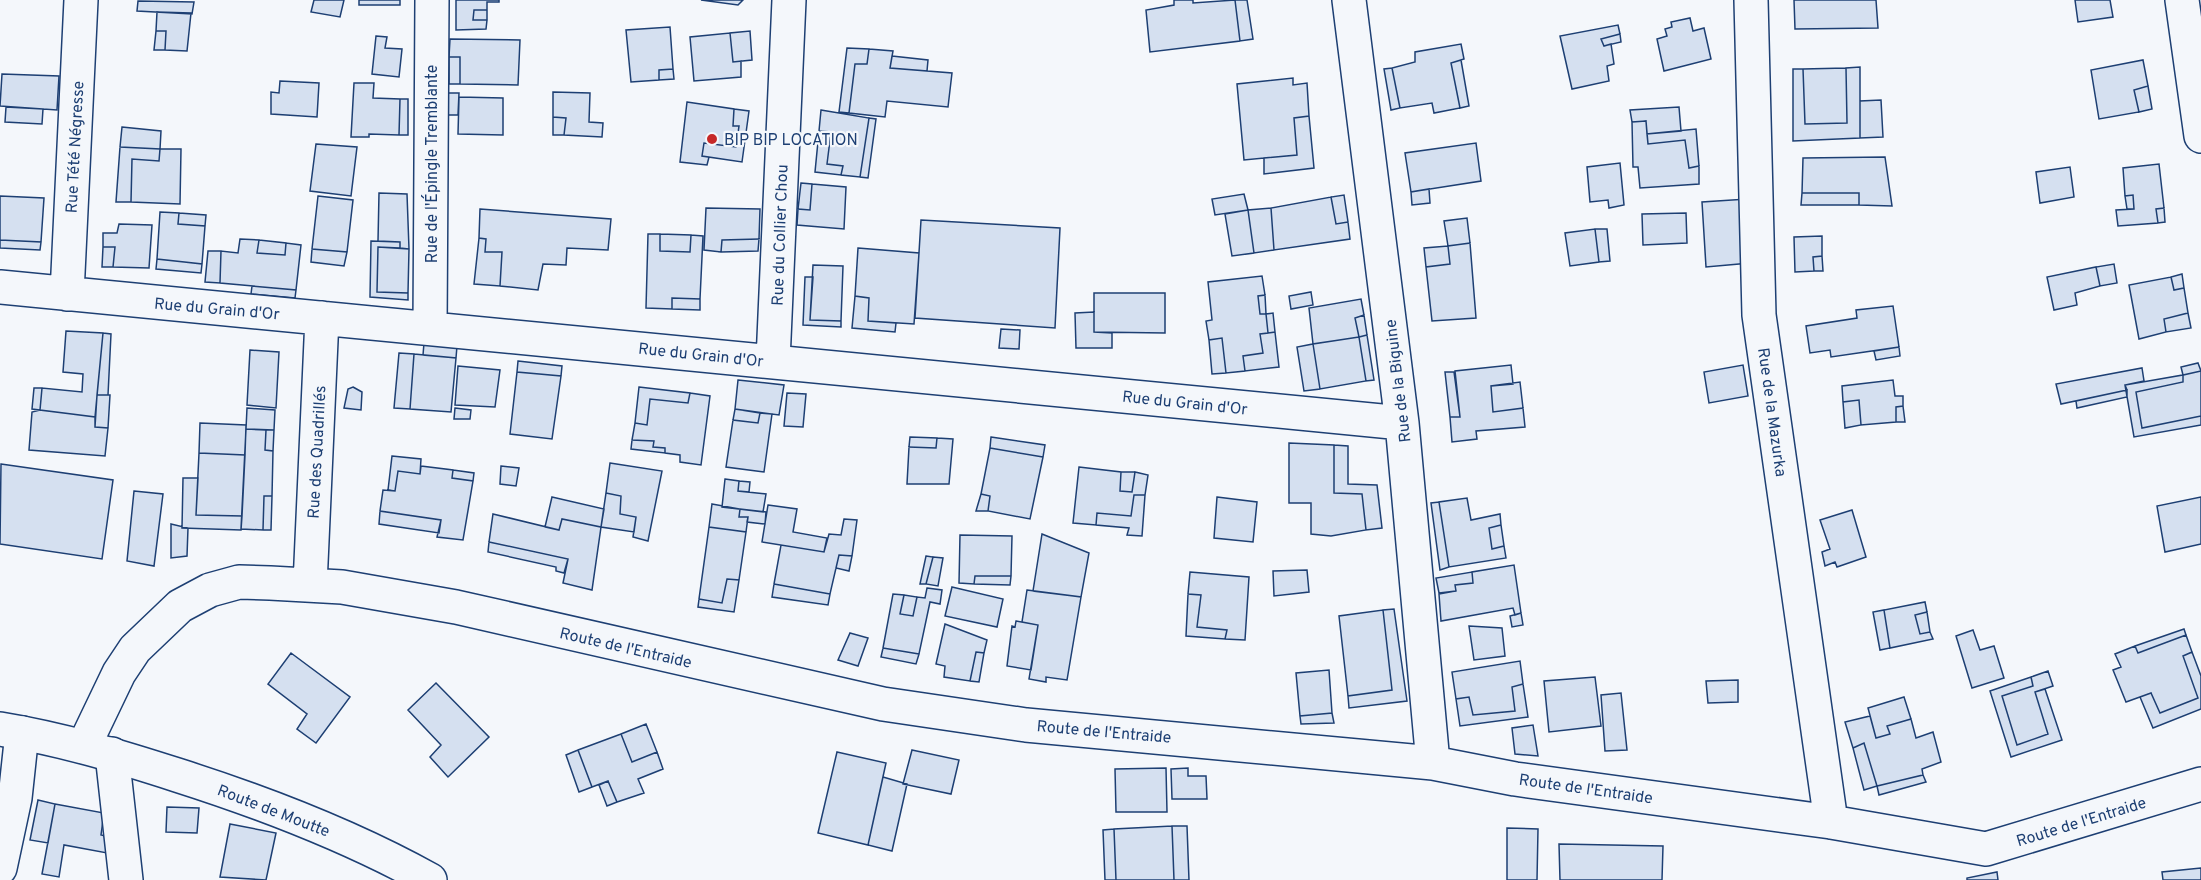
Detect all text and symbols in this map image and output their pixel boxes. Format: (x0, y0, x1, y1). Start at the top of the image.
street label: Rue de l'Épingle Tremblante (421, 65, 443, 263)
street label: Rue Tété Négresse (63, 80, 89, 214)
place label: BIP BIP LOCATION (724, 131, 858, 151)
marker: BIP BIP LOCATION (705, 132, 719, 146)
street label: Rue du Collier Chou (769, 164, 793, 306)
street label: Rue du Grain d'Or (153, 295, 280, 325)
street label: Rue de la Biguine (1382, 318, 1416, 443)
street label: Rue du Grain d'Or (637, 339, 764, 373)
street label: Rue de la Mazurka (1752, 346, 1790, 478)
street label: Rue des Quadrillés (305, 385, 331, 519)
street label: Rue du Grain d'Or (1121, 387, 1248, 421)
street label: Route de l'Entraide (557, 624, 694, 674)
street label: Route de l'Entraide (1036, 717, 1172, 749)
street label: Route de l'Entraide (1517, 771, 1654, 809)
street label: Route de Moutte (214, 781, 332, 843)
street label: Route de l'Entraide (2014, 794, 2149, 852)

